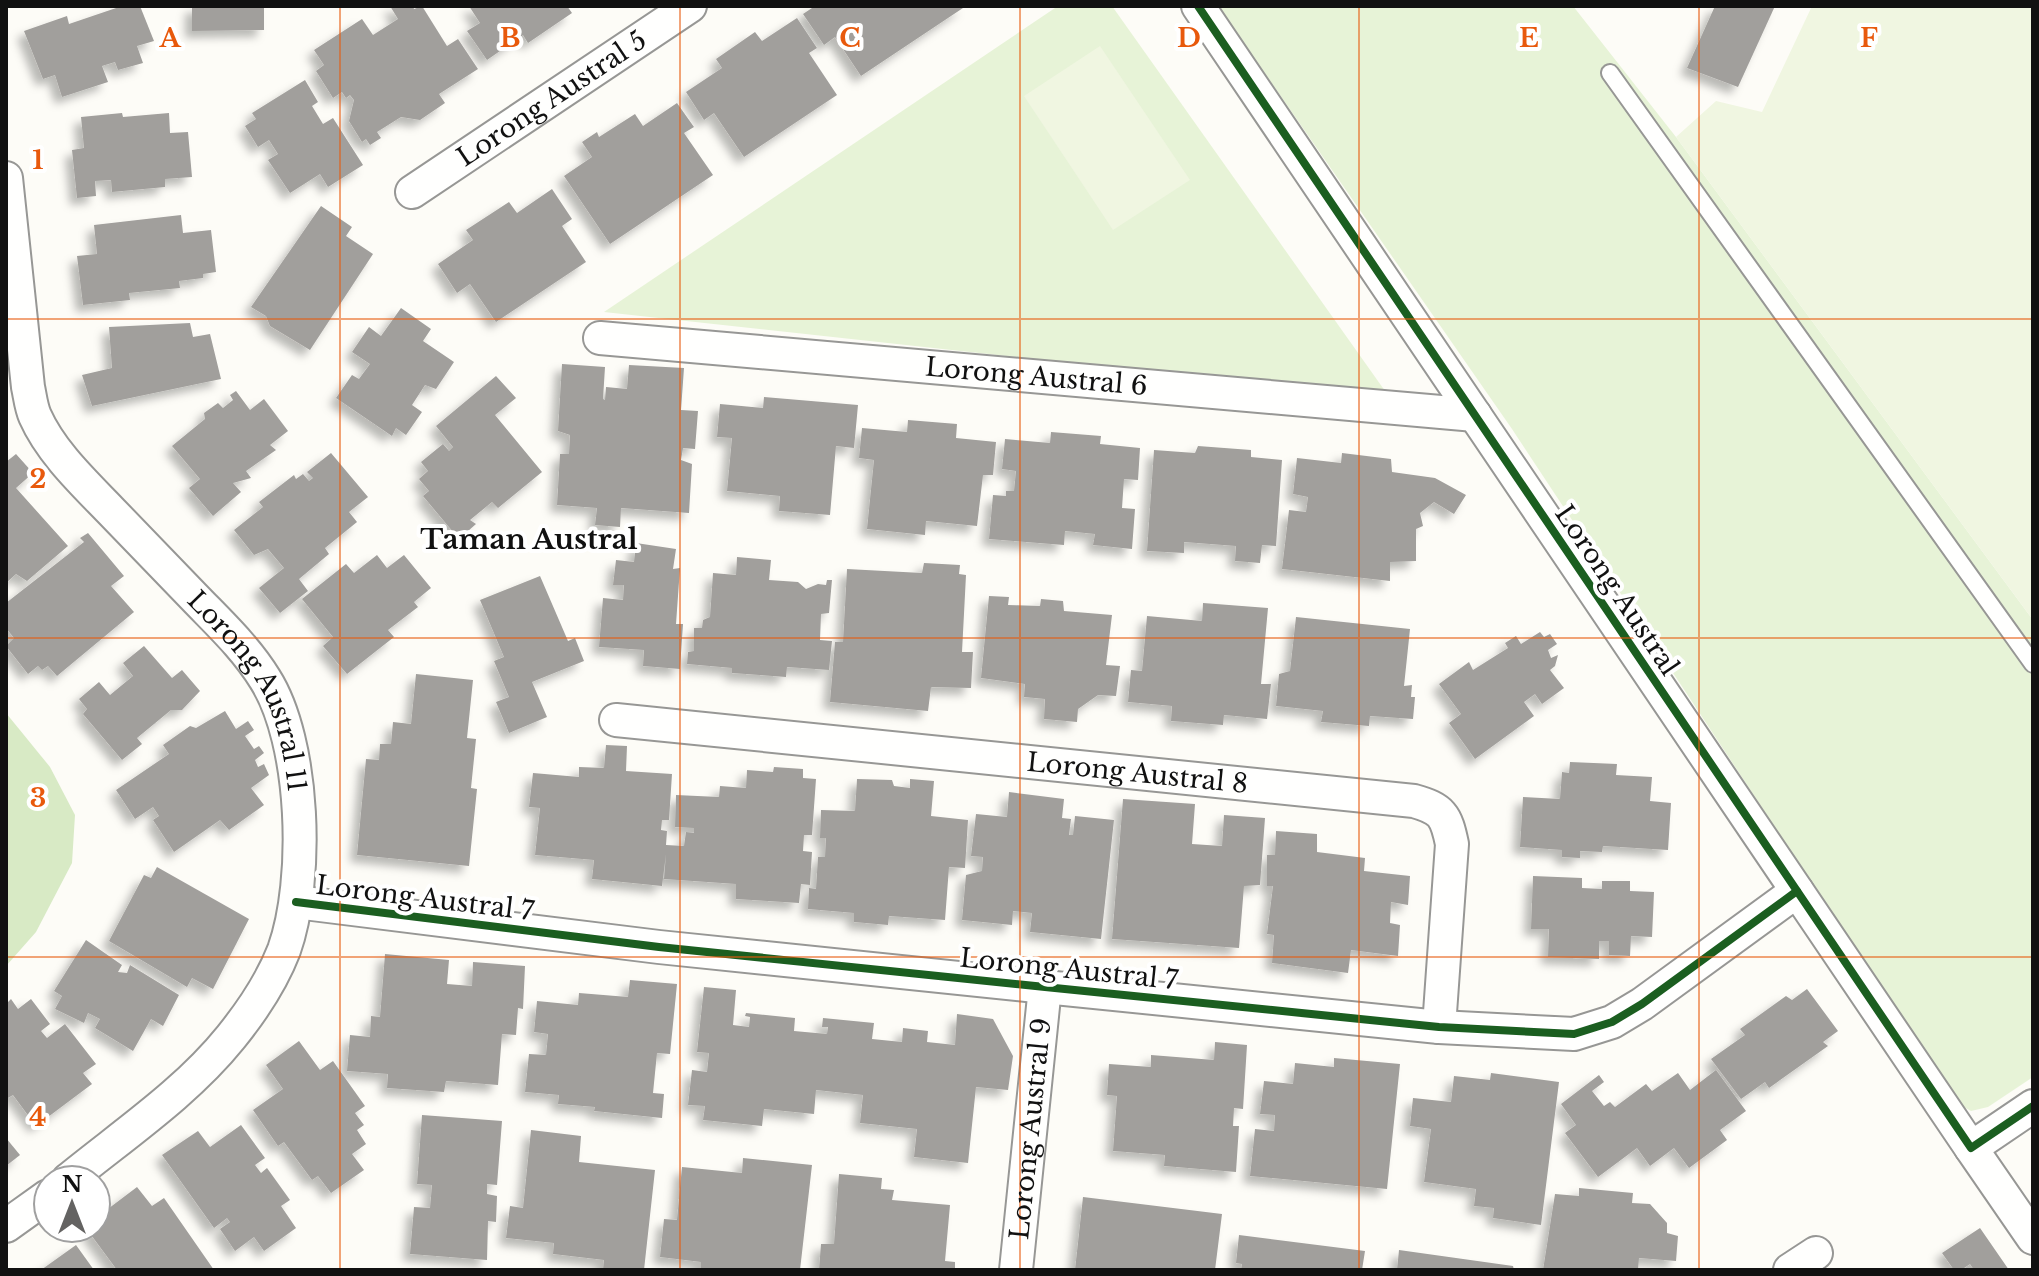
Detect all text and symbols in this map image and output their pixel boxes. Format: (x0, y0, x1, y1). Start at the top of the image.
text: A (158, 22, 181, 54)
text: B (500, 22, 520, 54)
text: C (839, 22, 861, 54)
text: D (1177, 22, 1201, 54)
text: E (1519, 22, 1539, 54)
text: F (1860, 22, 1878, 54)
street label: Lorong Austral 5 (451, 24, 652, 173)
text: 1 (32, 144, 44, 176)
street label: Lorong Austral 6 (924, 351, 1149, 402)
text: 2 (30, 463, 46, 495)
street label: Lorong Austral (1548, 499, 1686, 681)
district label: Taman Austral (420, 522, 638, 557)
street label: Lorong Austral 11 (181, 584, 313, 793)
street label: Lorong Austral 8 (1025, 746, 1249, 800)
text: 3 (30, 782, 46, 814)
street label: Lorong Austral 7 (314, 869, 537, 927)
street label: Lorong Austral 7 (958, 942, 1181, 996)
street label: Lorong Austral 9 (1003, 1016, 1058, 1241)
text: 4 (29, 1101, 47, 1133)
north arrow (32, 1164, 112, 1244)
text: N (62, 1171, 83, 1198)

